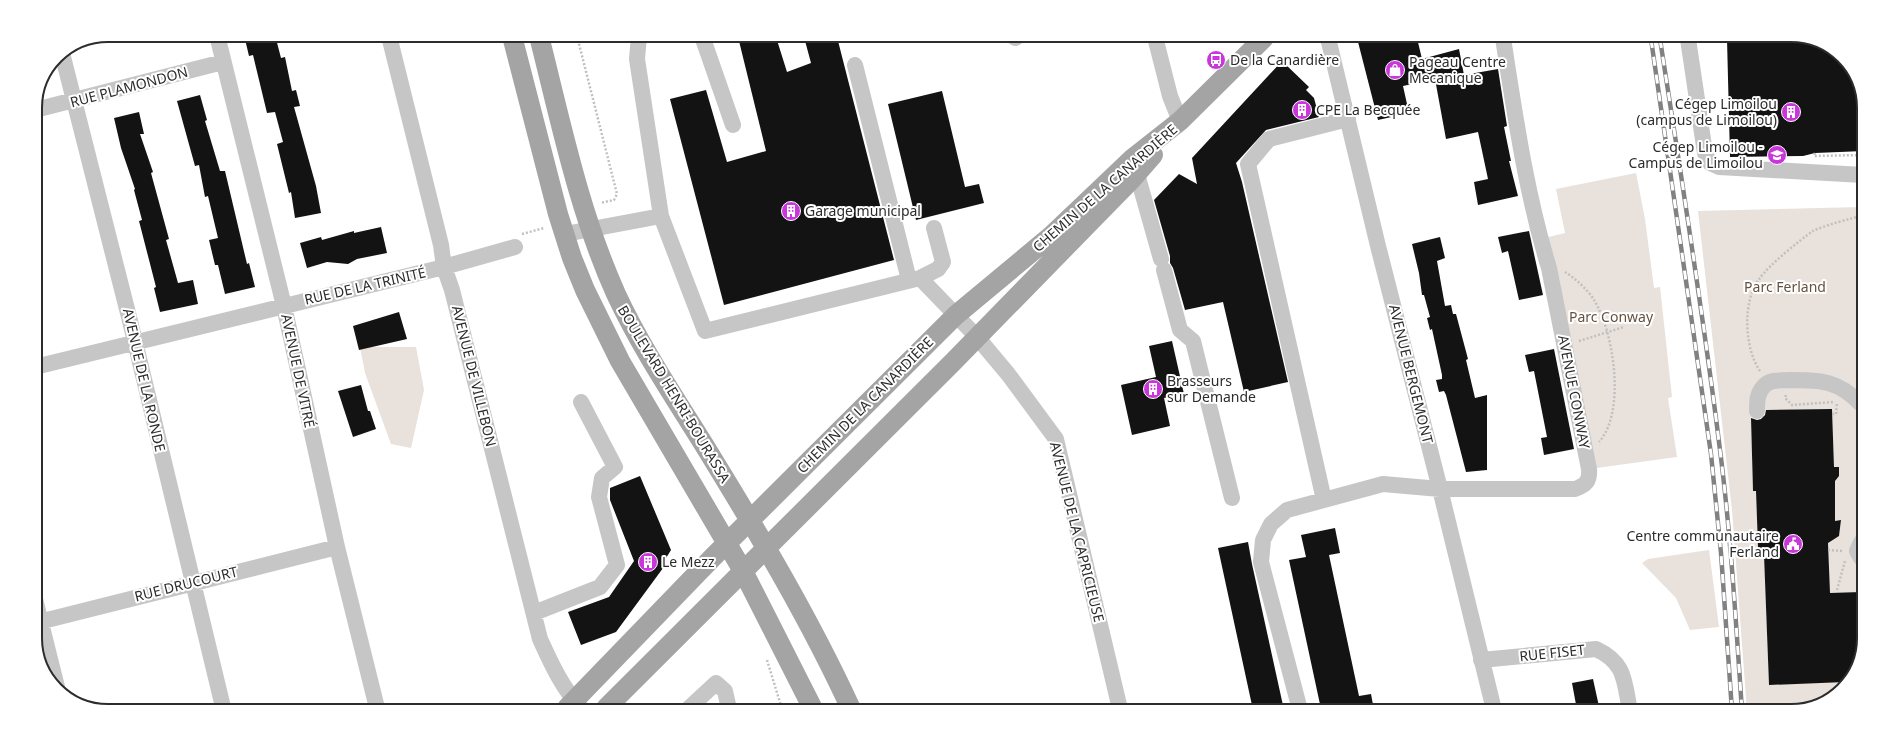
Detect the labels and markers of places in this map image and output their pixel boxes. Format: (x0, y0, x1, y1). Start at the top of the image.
bus stop icon: De la Canardière (1205, 49, 1227, 71)
place label: De la Canardière (1230, 50, 1339, 69)
place label: Pageau Centre Mecanique (1409, 52, 1506, 87)
shop icon: Pageau Centre Mecanique (1384, 59, 1406, 81)
place label: Cégep Limoilou (campus de Limoilou) (1636, 94, 1777, 129)
building icon: CPE La Becquée (1291, 99, 1313, 121)
place label: CPE La Becquée (1316, 100, 1420, 119)
building icon: Cégep Limoilou (campus de Limoilou) (1780, 101, 1802, 123)
place label: Cégep Limoilou - Campus de Limoilou (1629, 137, 1763, 172)
school or university icon: Cégep Limoilou - Campus de Limoilou (1766, 144, 1788, 166)
building icon: Garage municipal (780, 200, 802, 222)
place label: Garage municipal (805, 201, 921, 220)
place label: Brasseurs sur Demande (1167, 371, 1256, 406)
building icon: Brasseurs sur Demande (1142, 378, 1164, 400)
place label: Centre communautaire Ferland (1626, 526, 1779, 561)
public building icon: Centre communautaire Ferland (1782, 533, 1804, 555)
building icon: Le Mezz (637, 551, 659, 573)
place label: Le Mezz (662, 552, 715, 571)

